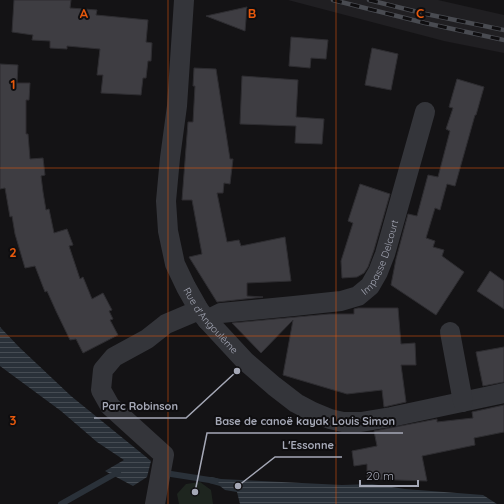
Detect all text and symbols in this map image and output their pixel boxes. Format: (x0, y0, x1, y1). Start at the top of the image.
text: A (80, 5, 89, 21)
text: B (248, 5, 256, 21)
text: C (416, 5, 424, 21)
text: 1 (10, 76, 16, 92)
street label: Impasse Delcourt (358, 218, 401, 297)
text: 2 (9, 244, 17, 260)
street label: Rue d'Angoulême (181, 285, 241, 356)
callout: Parc Robinson (94, 395, 186, 418)
text: Parc Robinson (102, 399, 178, 413)
callout: Base de canoë kayak Louis Simon (207, 410, 403, 433)
text: 3 (10, 412, 17, 428)
text: Base de canoë kayak Louis Simon (215, 414, 395, 428)
callout: L'Essonne (275, 434, 342, 457)
text: L'Essonne (282, 438, 334, 452)
scale bar (360, 462, 418, 488)
text: 20 m (366, 468, 394, 483)

